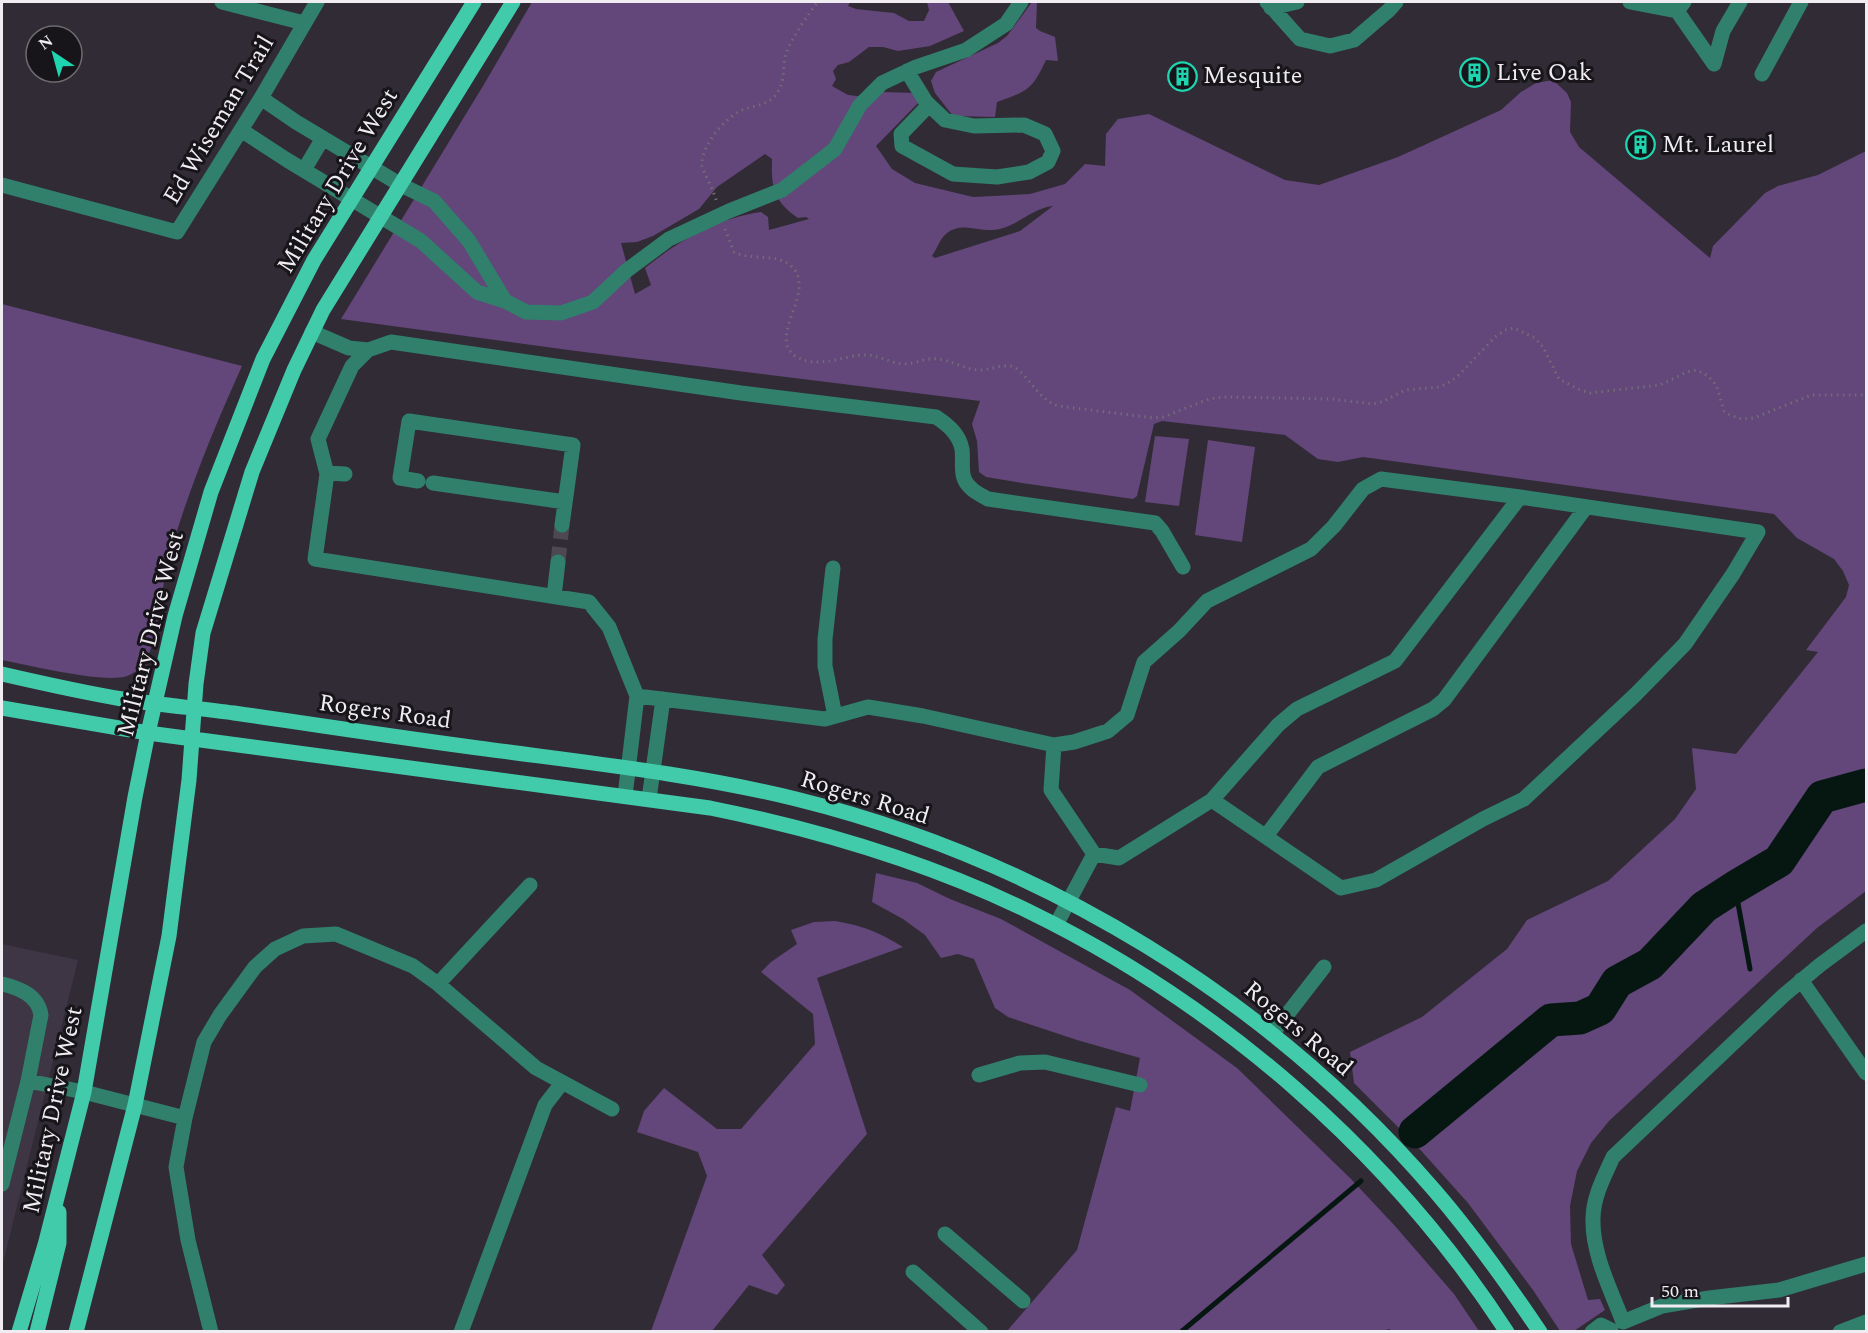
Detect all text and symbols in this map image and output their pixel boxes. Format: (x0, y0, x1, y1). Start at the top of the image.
north arrow (24, 24, 84, 84)
text: N (33, 29, 58, 56)
street label: Ed Wiseman Trail (154, 29, 284, 211)
place label: Live Oak (1496, 55, 1592, 91)
building icon: Live Oak (1459, 57, 1491, 89)
place label: Mesquite (1203, 58, 1302, 94)
building icon: Mesquite (1166, 60, 1198, 92)
street label: Military Drive West (268, 82, 408, 280)
place label: Mt. Laurel (1662, 127, 1774, 163)
building icon: Mt. Laurel (1625, 129, 1657, 161)
street label: Military Drive West (108, 528, 194, 740)
street label: Rogers Road (316, 685, 454, 739)
street label: Rogers Road (796, 761, 934, 835)
street label: Rogers Road (1235, 972, 1361, 1086)
street label: Military Drive West (14, 1003, 92, 1217)
scale bar (1652, 1270, 1788, 1308)
text: 50 m (1661, 1278, 1699, 1305)

